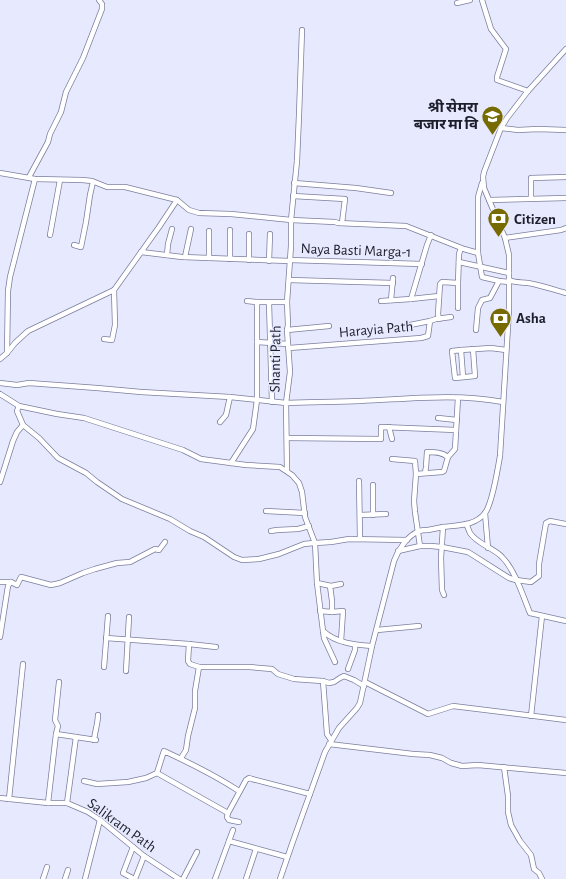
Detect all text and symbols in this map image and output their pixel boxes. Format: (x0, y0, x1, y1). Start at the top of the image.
place label: श्री सेमरा बजार मा वि (414, 98, 479, 132)
school or university icon: श्री सेमरा बजार मा वि (480, 103, 506, 136)
bank icon: Citizen (485, 206, 511, 239)
place label: Citizen (514, 212, 556, 227)
street label: Naya Basti Marga-1 (300, 241, 412, 260)
bank icon: Asha (487, 305, 513, 338)
place label: Asha (516, 311, 546, 326)
street label: Harayia Path (338, 319, 414, 340)
street label: Shanti Path (267, 325, 284, 393)
street label: Salikram Path (85, 796, 159, 855)

